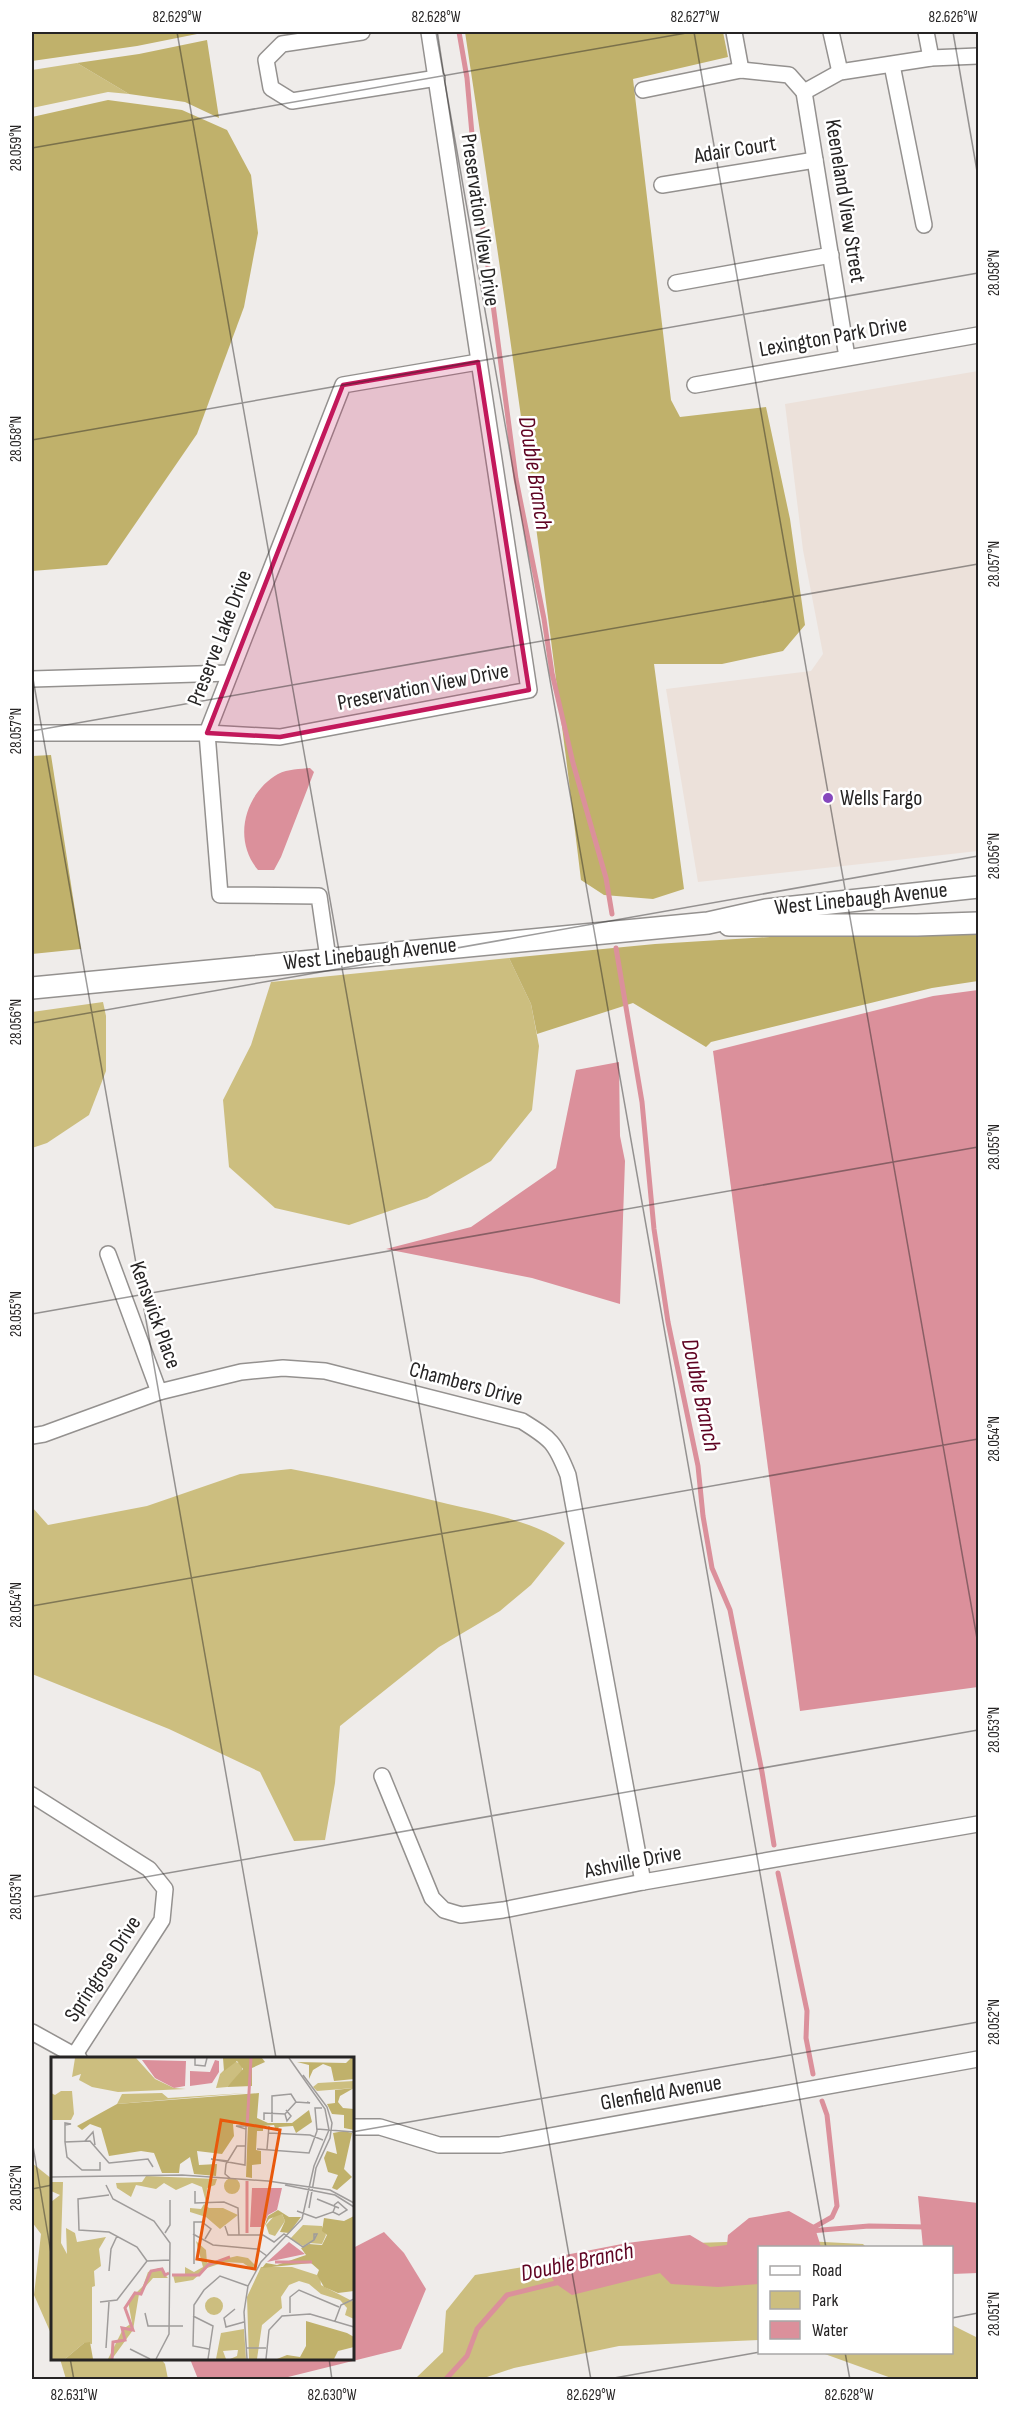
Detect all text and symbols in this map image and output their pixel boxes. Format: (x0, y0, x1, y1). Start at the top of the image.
text: 82.629°W (152, 8, 202, 27)
text: 82.628°W (412, 8, 461, 27)
text: 82.627°W (670, 8, 720, 27)
text: 82.626°W (928, 8, 978, 27)
street label: Keeneland View Street (819, 117, 871, 285)
text: 28.059°N (7, 125, 26, 171)
street label: Adair Court (691, 130, 778, 170)
street label: Preservation View Drive (455, 132, 505, 308)
text: 28.058°N (985, 250, 1004, 296)
street label: Lexington Park Drive (757, 311, 909, 363)
water label: Double Branch (512, 414, 558, 532)
text: 28.058°N (7, 416, 26, 462)
text: 28.057°N (985, 541, 1004, 587)
street label: Preserve Lake Drive (182, 566, 258, 710)
street label: Preservation View Drive (335, 657, 511, 717)
text: 28.057°N (7, 708, 26, 754)
place label: Wells Fargo (840, 785, 922, 812)
marker: Wells Fargo (821, 791, 835, 805)
text: 28.056°N (985, 833, 1004, 879)
street label: West Linebaugh Avenue (773, 876, 949, 922)
street label: West Linebaugh Avenue (282, 931, 458, 977)
text: 28.056°N (7, 999, 26, 1045)
text: 28.055°N (985, 1124, 1004, 1170)
street label: Kenswick Place (123, 1258, 187, 1372)
text: 28.055°N (7, 1291, 26, 1337)
water label: Double Branch (675, 1336, 727, 1454)
street label: Chambers Drive (406, 1356, 526, 1412)
text: 28.054°N (985, 1416, 1004, 1462)
text: 28.054°N (7, 1582, 26, 1628)
text: 28.053°N (985, 1707, 1004, 1753)
street label: Ashville Drive (581, 1839, 684, 1885)
text: 28.053°N (7, 1874, 26, 1920)
street label: Springrose Drive (59, 1911, 147, 2027)
text: 28.052°N (985, 1999, 1004, 2045)
inset map (51, 2057, 354, 2360)
street label: Glenfield Avenue (598, 2069, 724, 2117)
text: 28.052°N (7, 2165, 26, 2211)
water label: Double Branch (518, 2236, 636, 2288)
legend (758, 2246, 953, 2354)
text: Road (812, 2260, 842, 2281)
text: Park (812, 2290, 838, 2311)
text: 28.051°N (985, 2292, 1004, 2336)
text: Water (812, 2320, 848, 2341)
text: 82.631°W (50, 2386, 98, 2405)
text: 82.630°W (307, 2386, 357, 2405)
text: 82.629°W (566, 2386, 616, 2405)
text: 82.628°W (825, 2386, 874, 2405)

